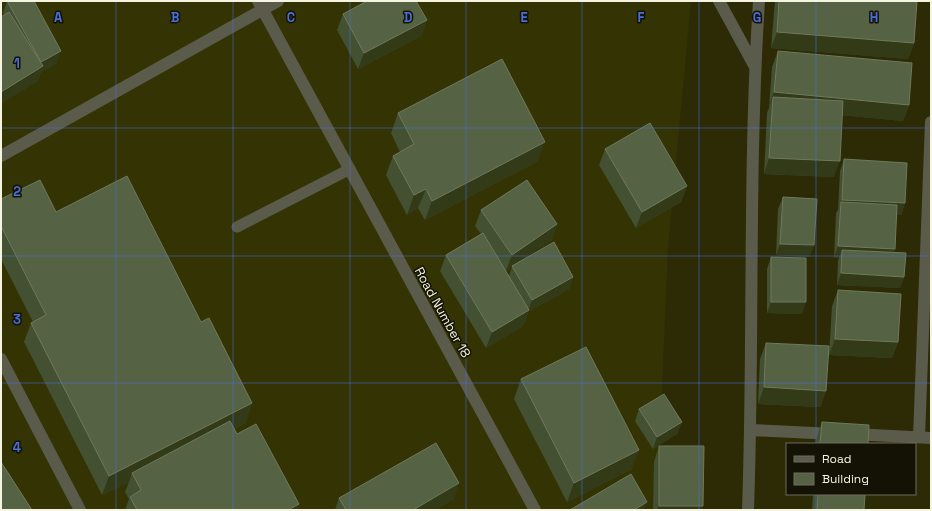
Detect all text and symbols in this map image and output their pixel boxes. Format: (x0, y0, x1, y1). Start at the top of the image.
text: A (54, 9, 63, 26)
text: B (171, 9, 180, 26)
text: C (287, 9, 295, 26)
text: D (404, 9, 413, 26)
text: E (520, 9, 528, 26)
text: F (638, 9, 645, 26)
text: G (753, 9, 761, 26)
text: H (870, 9, 878, 26)
text: 1 (14, 55, 20, 72)
text: 2 (13, 183, 21, 200)
street label: Road Number 18 (411, 264, 474, 360)
text: 3 (13, 311, 21, 328)
text: 4 (13, 439, 21, 456)
legend (786, 443, 916, 495)
text: Road (822, 451, 851, 467)
text: Building (822, 471, 869, 487)

